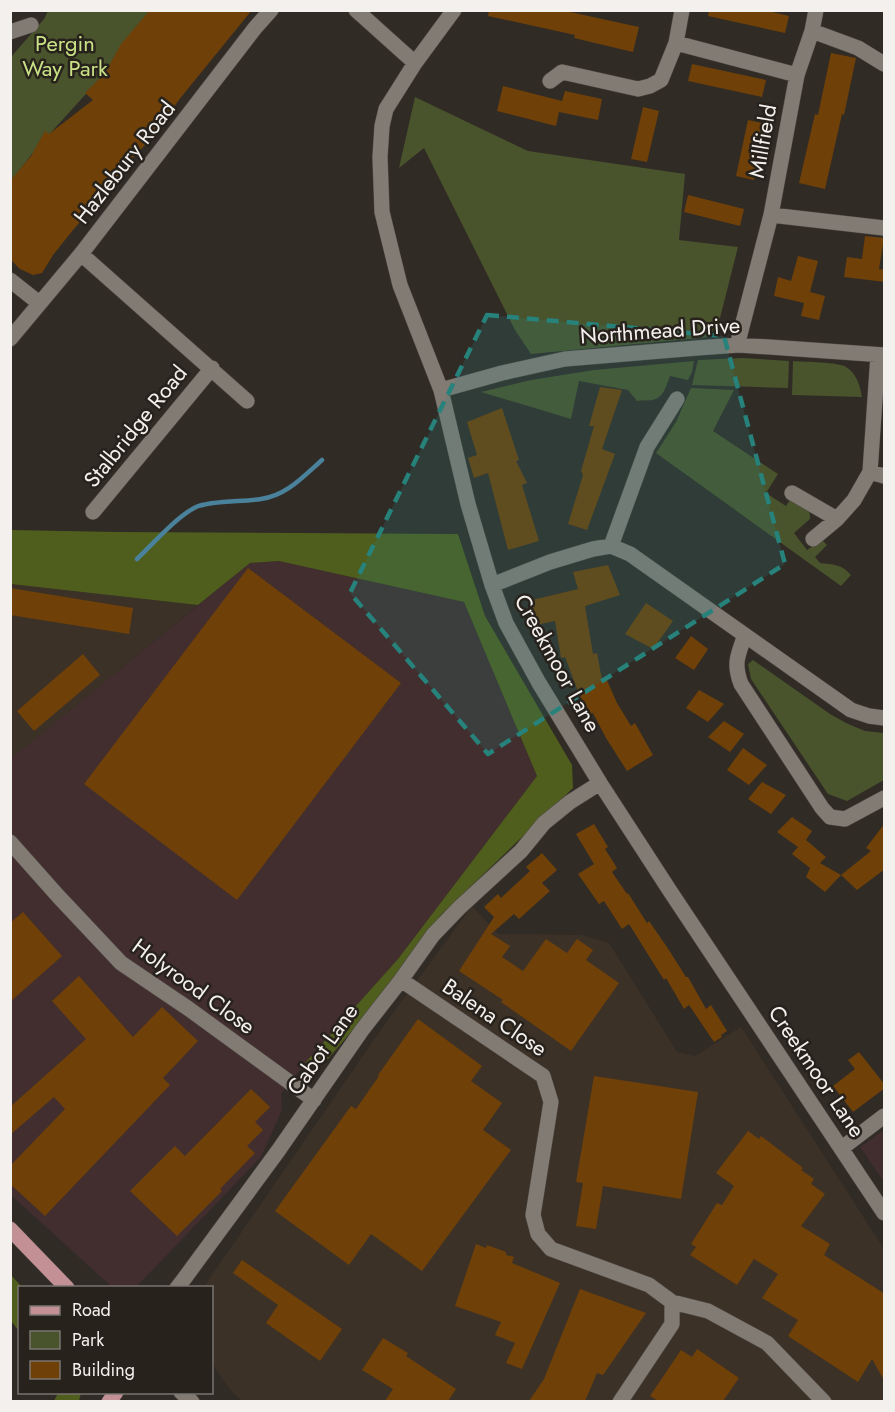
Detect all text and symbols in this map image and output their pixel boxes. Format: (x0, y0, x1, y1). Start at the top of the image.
park label: Pergin Way Park (22, 27, 108, 84)
street label: Hazlebury Road (66, 93, 182, 231)
street label: Millfield (740, 101, 784, 181)
street label: Northmead Drive (579, 308, 741, 352)
street label: Stalbridge Road (76, 358, 194, 494)
street label: Creekmoor Lane (507, 588, 609, 738)
street label: Holyrood Close (126, 930, 262, 1042)
street label: Balena Close (436, 970, 554, 1064)
street label: Cabot Lane (279, 997, 365, 1101)
street label: Creekmoor Lane (761, 998, 873, 1144)
legend (18, 1286, 213, 1394)
text: Road (72, 1297, 111, 1323)
text: Park (72, 1327, 104, 1353)
text: Building (72, 1357, 135, 1383)

